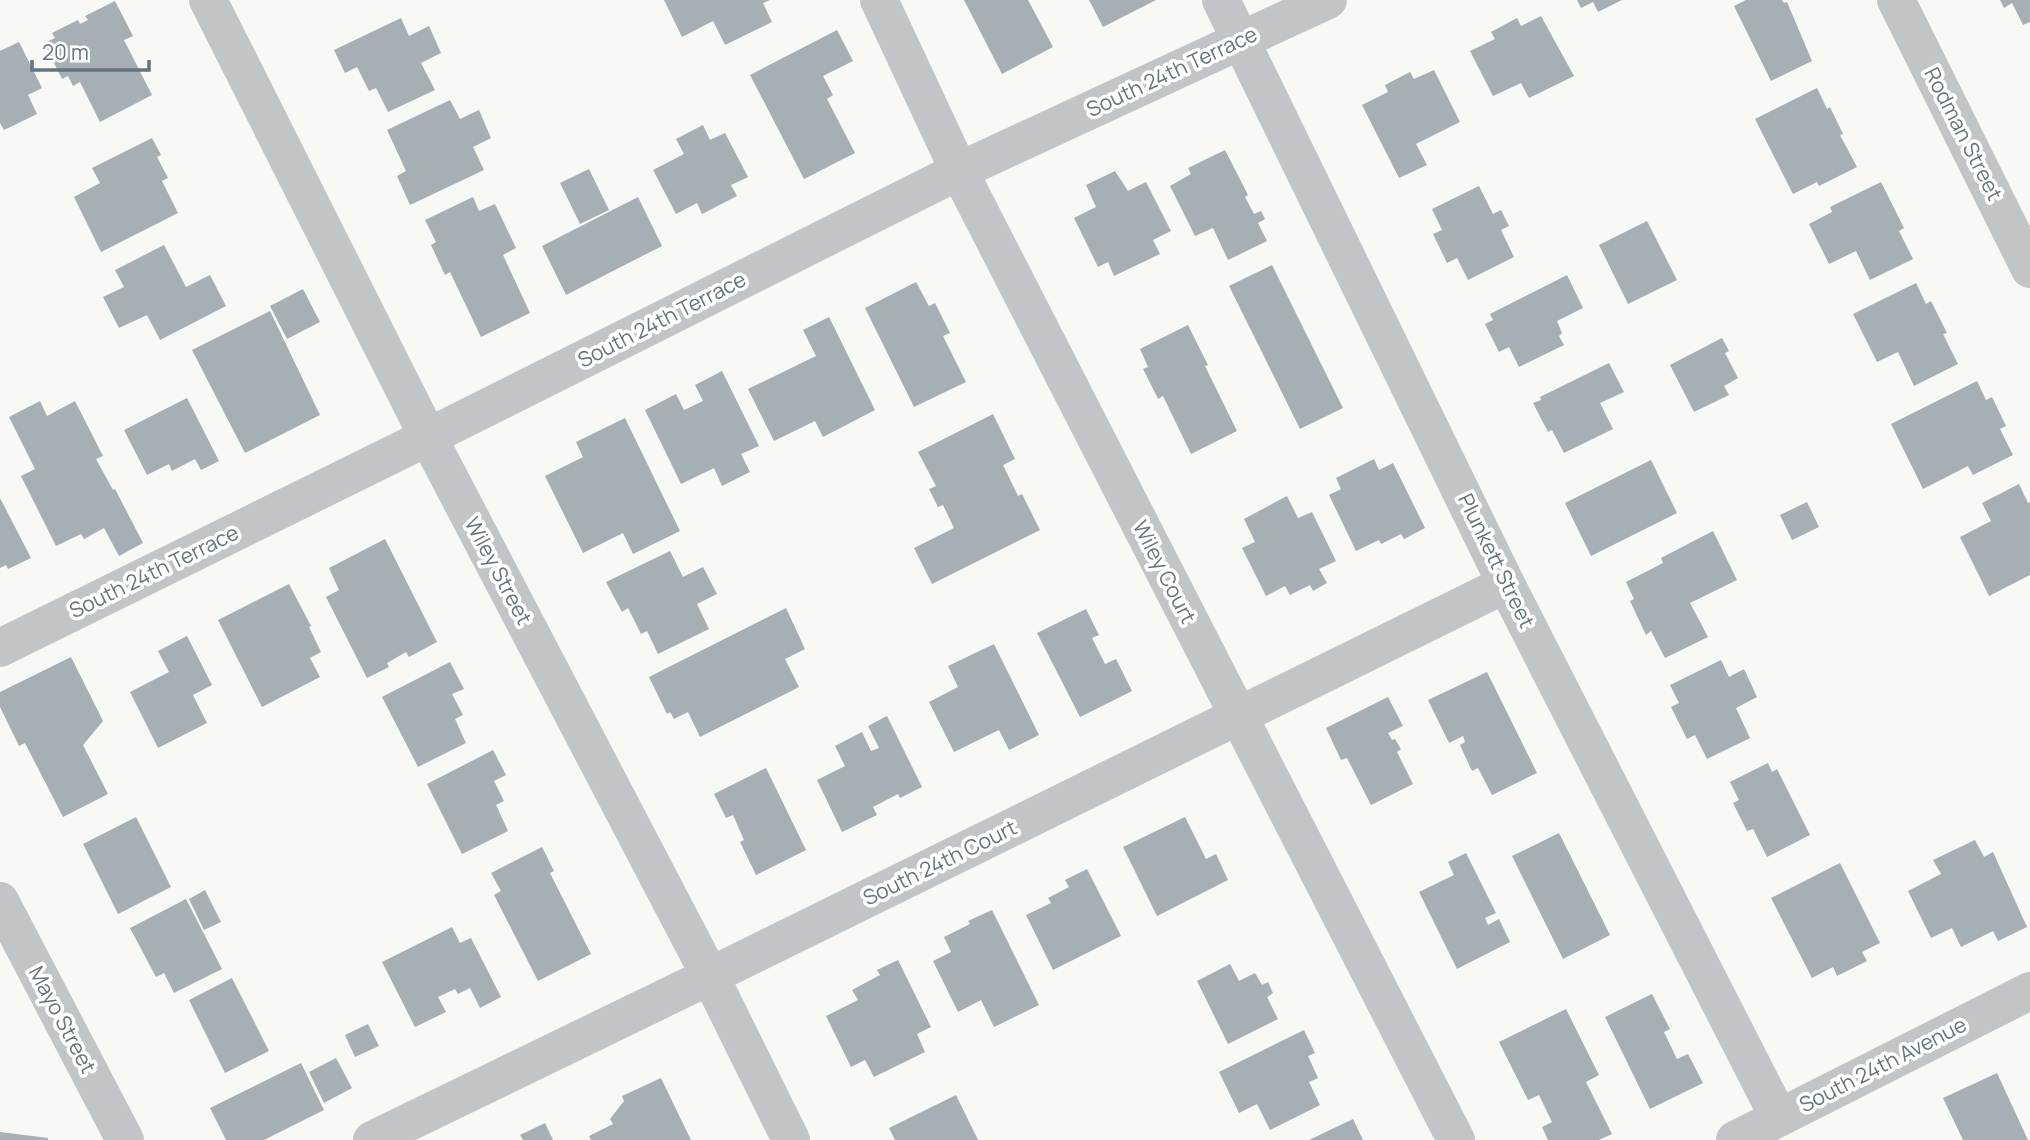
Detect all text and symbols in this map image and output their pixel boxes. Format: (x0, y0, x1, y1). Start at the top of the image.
street label: South 24th Terrace (1082, 19, 1261, 123)
scale bar (32, 28, 149, 72)
text: 20 m (42, 38, 89, 66)
street label: Rodman Street (1918, 62, 2009, 205)
street label: South 24th Terrace (573, 265, 750, 374)
street label: Plunkett Street (1452, 489, 1542, 633)
street label: Wiley Street (459, 512, 539, 629)
street label: Wiley Court (1127, 515, 1203, 628)
street label: South 24th Terrace (64, 518, 243, 624)
street label: South 24th Court (858, 813, 1021, 911)
street label: Mayo Street (23, 961, 103, 1078)
street label: South 24th Avenue (1794, 1010, 1971, 1118)

